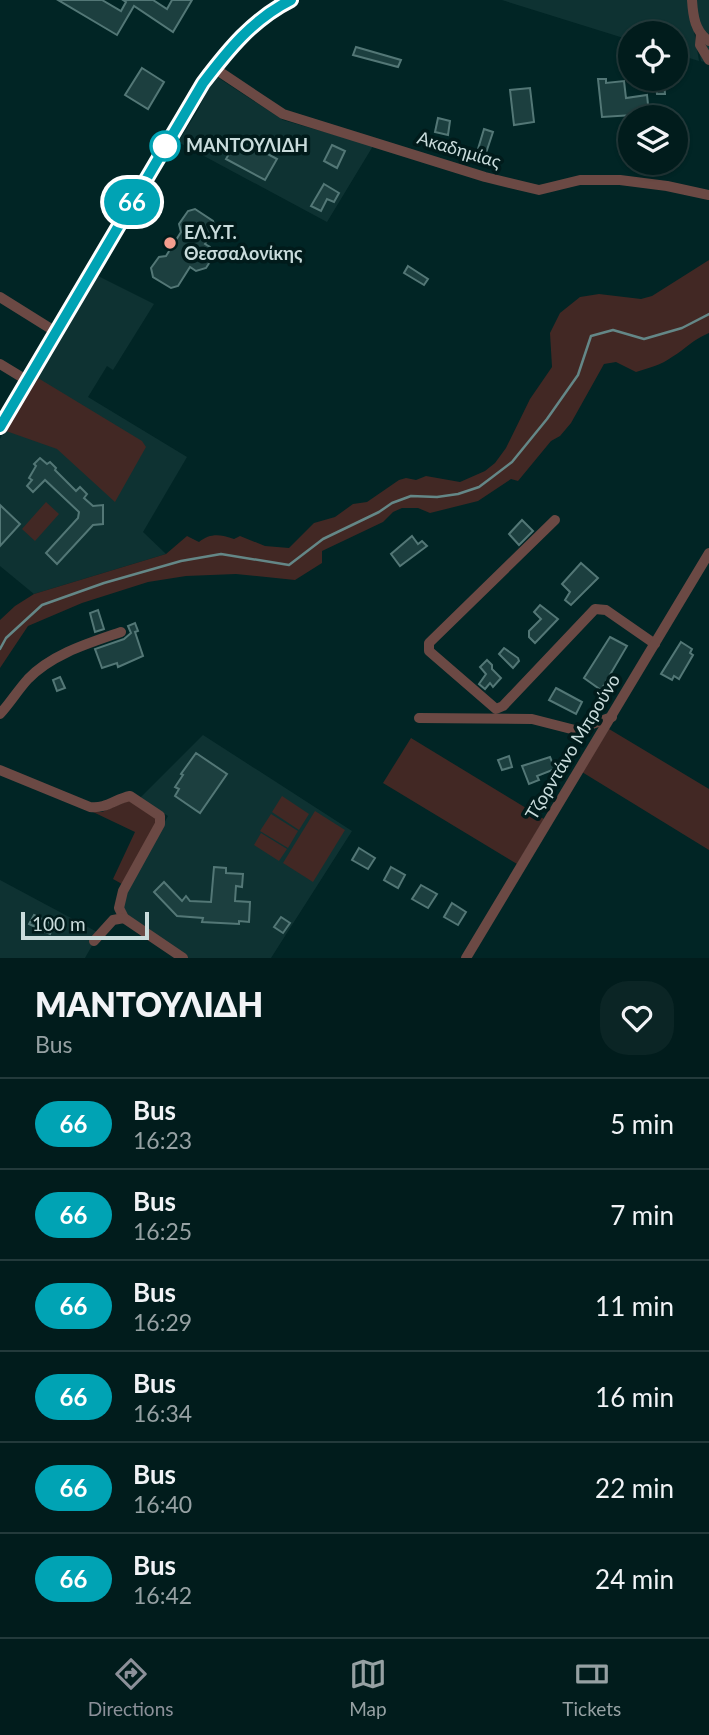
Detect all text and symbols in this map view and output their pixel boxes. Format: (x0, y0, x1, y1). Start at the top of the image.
map controls (618, 21, 688, 175)
button: locate (618, 21, 688, 91)
button: layers (618, 105, 688, 175)
street label: Ακαδημίας (415, 126, 504, 172)
marker: ΜΑΝΤΟΥΛΙΔΗ (150, 131, 180, 161)
place label: ΜΑΝΤΟΥΛΙΔΗ (186, 134, 308, 156)
line badge: 66 (100, 179, 164, 225)
text: 66 (118, 187, 146, 216)
place label: ΕΛ.Υ.Τ. Θεσσαλονίκης (184, 221, 303, 264)
marker: ΕΛ.Υ.Τ. Θεσσαλονίκης (162, 235, 178, 251)
street label: Τζορντάνο Μπρούνο (520, 670, 624, 823)
scale bar (21, 909, 149, 941)
text: 100 m (32, 912, 86, 935)
button: heart (600, 981, 674, 1055)
text: ΜΑΝΤΟΥΛΙΔΗ (35, 984, 263, 1024)
text: Bus (35, 1030, 72, 1058)
text: Bus (133, 1094, 176, 1126)
text: 5 min (610, 1108, 674, 1140)
text: 66 (60, 1109, 87, 1138)
text: 16:23 (133, 1126, 192, 1154)
text: Bus (133, 1185, 176, 1217)
text: 7 min (610, 1199, 674, 1231)
text: 66 (60, 1200, 87, 1229)
text: 16:25 (133, 1217, 192, 1245)
text: Bus (133, 1276, 176, 1308)
text: 11 min (595, 1290, 674, 1322)
text: 66 (60, 1291, 87, 1320)
text: 16:29 (133, 1308, 192, 1336)
text: Bus (133, 1367, 176, 1399)
text: 16 min (595, 1381, 674, 1413)
text: 66 (60, 1382, 87, 1411)
text: 16:34 (133, 1399, 192, 1427)
text: Bus (133, 1458, 176, 1490)
text: 22 min (595, 1472, 674, 1504)
text: 66 (60, 1473, 87, 1502)
text: 16:40 (133, 1490, 192, 1518)
text: Bus (133, 1549, 176, 1581)
text: 24 min (595, 1563, 674, 1595)
text: 66 (60, 1564, 87, 1593)
text: 16:42 (133, 1581, 192, 1609)
tab: Directions (88, 1655, 173, 1720)
tab: Map (349, 1655, 387, 1720)
tab: Tickets (562, 1655, 621, 1720)

